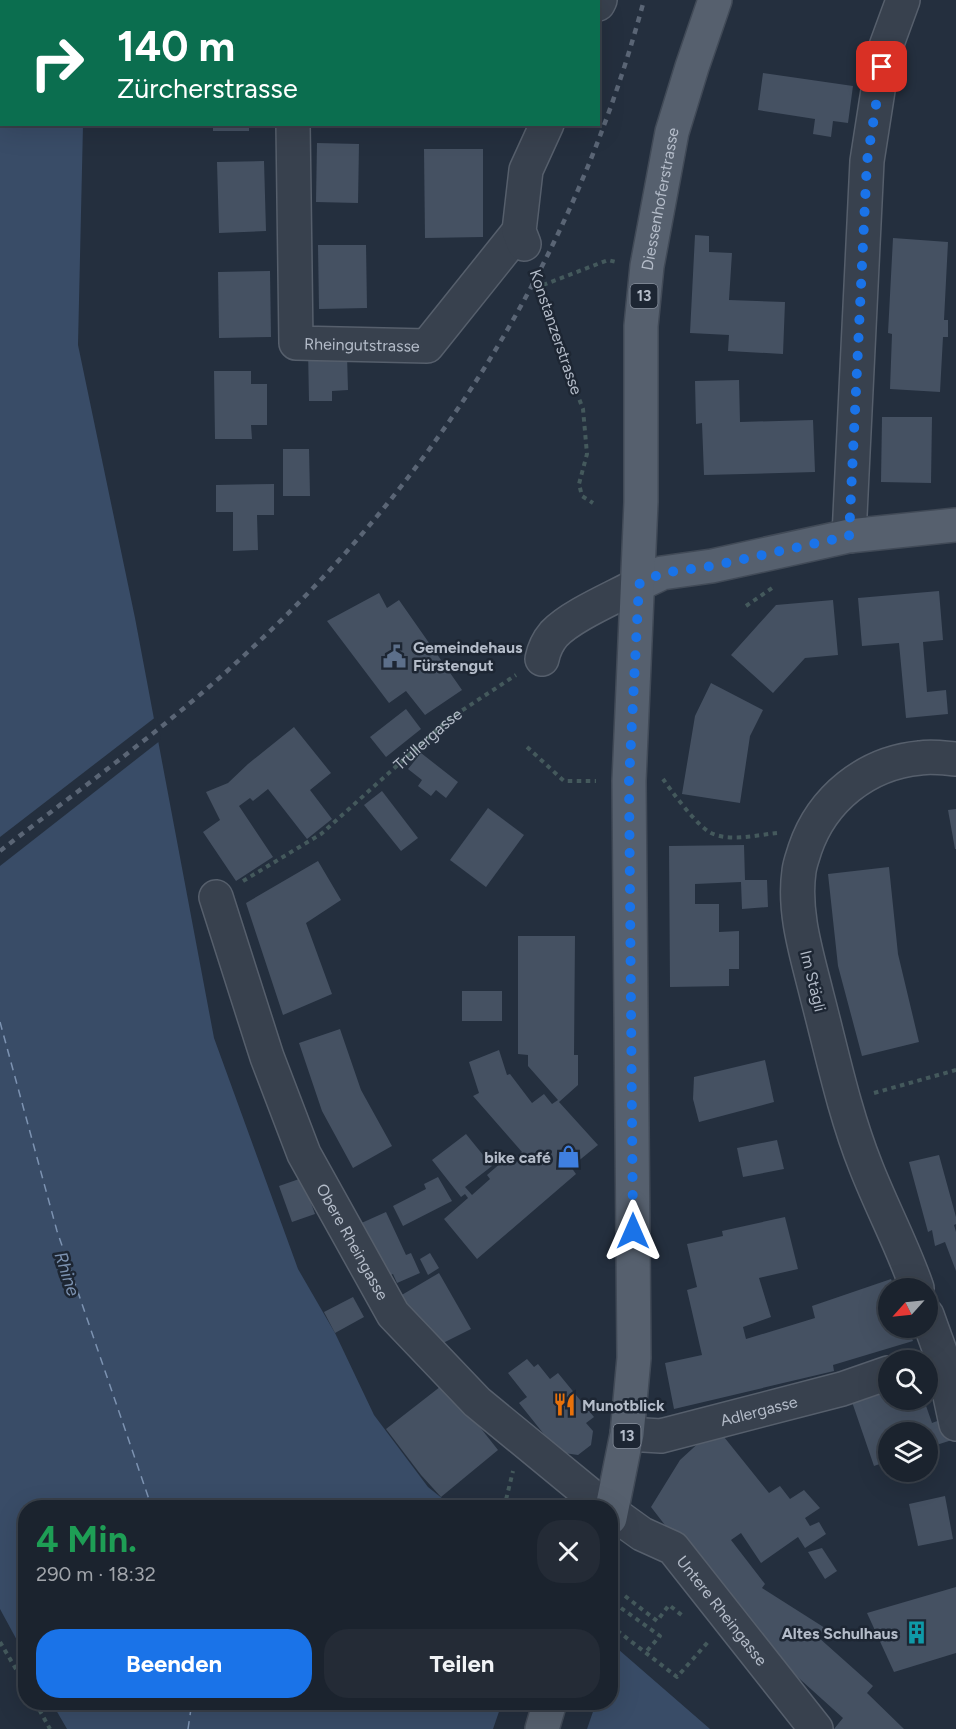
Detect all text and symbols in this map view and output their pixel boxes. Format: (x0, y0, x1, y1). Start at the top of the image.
text: 140 m (117, 21, 235, 72)
icon: right (18, 24, 96, 102)
pin (856, 41, 907, 92)
icon: arrive (865, 50, 898, 83)
text: Zürcherstrasse (117, 72, 298, 105)
street label: Diessenhoferstrasse (637, 125, 683, 272)
street label: Konstanzerstrasse (526, 267, 586, 397)
road number: 13 (630, 284, 658, 308)
street label: Rheingutstrasse (304, 334, 420, 355)
place label: Gemeindehaus Fürstengut (413, 638, 523, 675)
public building icon: Gemeindehaus Fürstengut (382, 643, 408, 669)
street label: Trüllergasse (389, 704, 466, 774)
street label: Im Stägli (796, 948, 830, 1014)
shop icon: bike café (556, 1144, 582, 1170)
place label: bike café (484, 1148, 551, 1167)
street label: Obere Rheingasse (313, 1180, 393, 1303)
position arrow (601, 1199, 665, 1263)
water label: Rhine (50, 1249, 85, 1299)
north arrow (878, 1278, 938, 1338)
map controls (878, 1278, 938, 1482)
button: search (878, 1350, 938, 1410)
street label: Adlergasse (718, 1391, 800, 1430)
restaurant icon: Munotblick (551, 1392, 577, 1418)
place label: Munotblick (582, 1396, 665, 1415)
button: layers (878, 1422, 938, 1482)
road number: 13 (614, 1424, 640, 1448)
text: 4 Min. (36, 1518, 137, 1561)
button: close (537, 1520, 600, 1583)
street label: Untere Rheingasse (673, 1552, 772, 1669)
text: 290 m · 18:32 (36, 1562, 156, 1586)
building icon: Altes Schulhaus (903, 1620, 929, 1646)
place label: Altes Schulhaus (781, 1624, 899, 1643)
button: Beenden (36, 1629, 312, 1698)
button: Teilen (324, 1629, 600, 1698)

